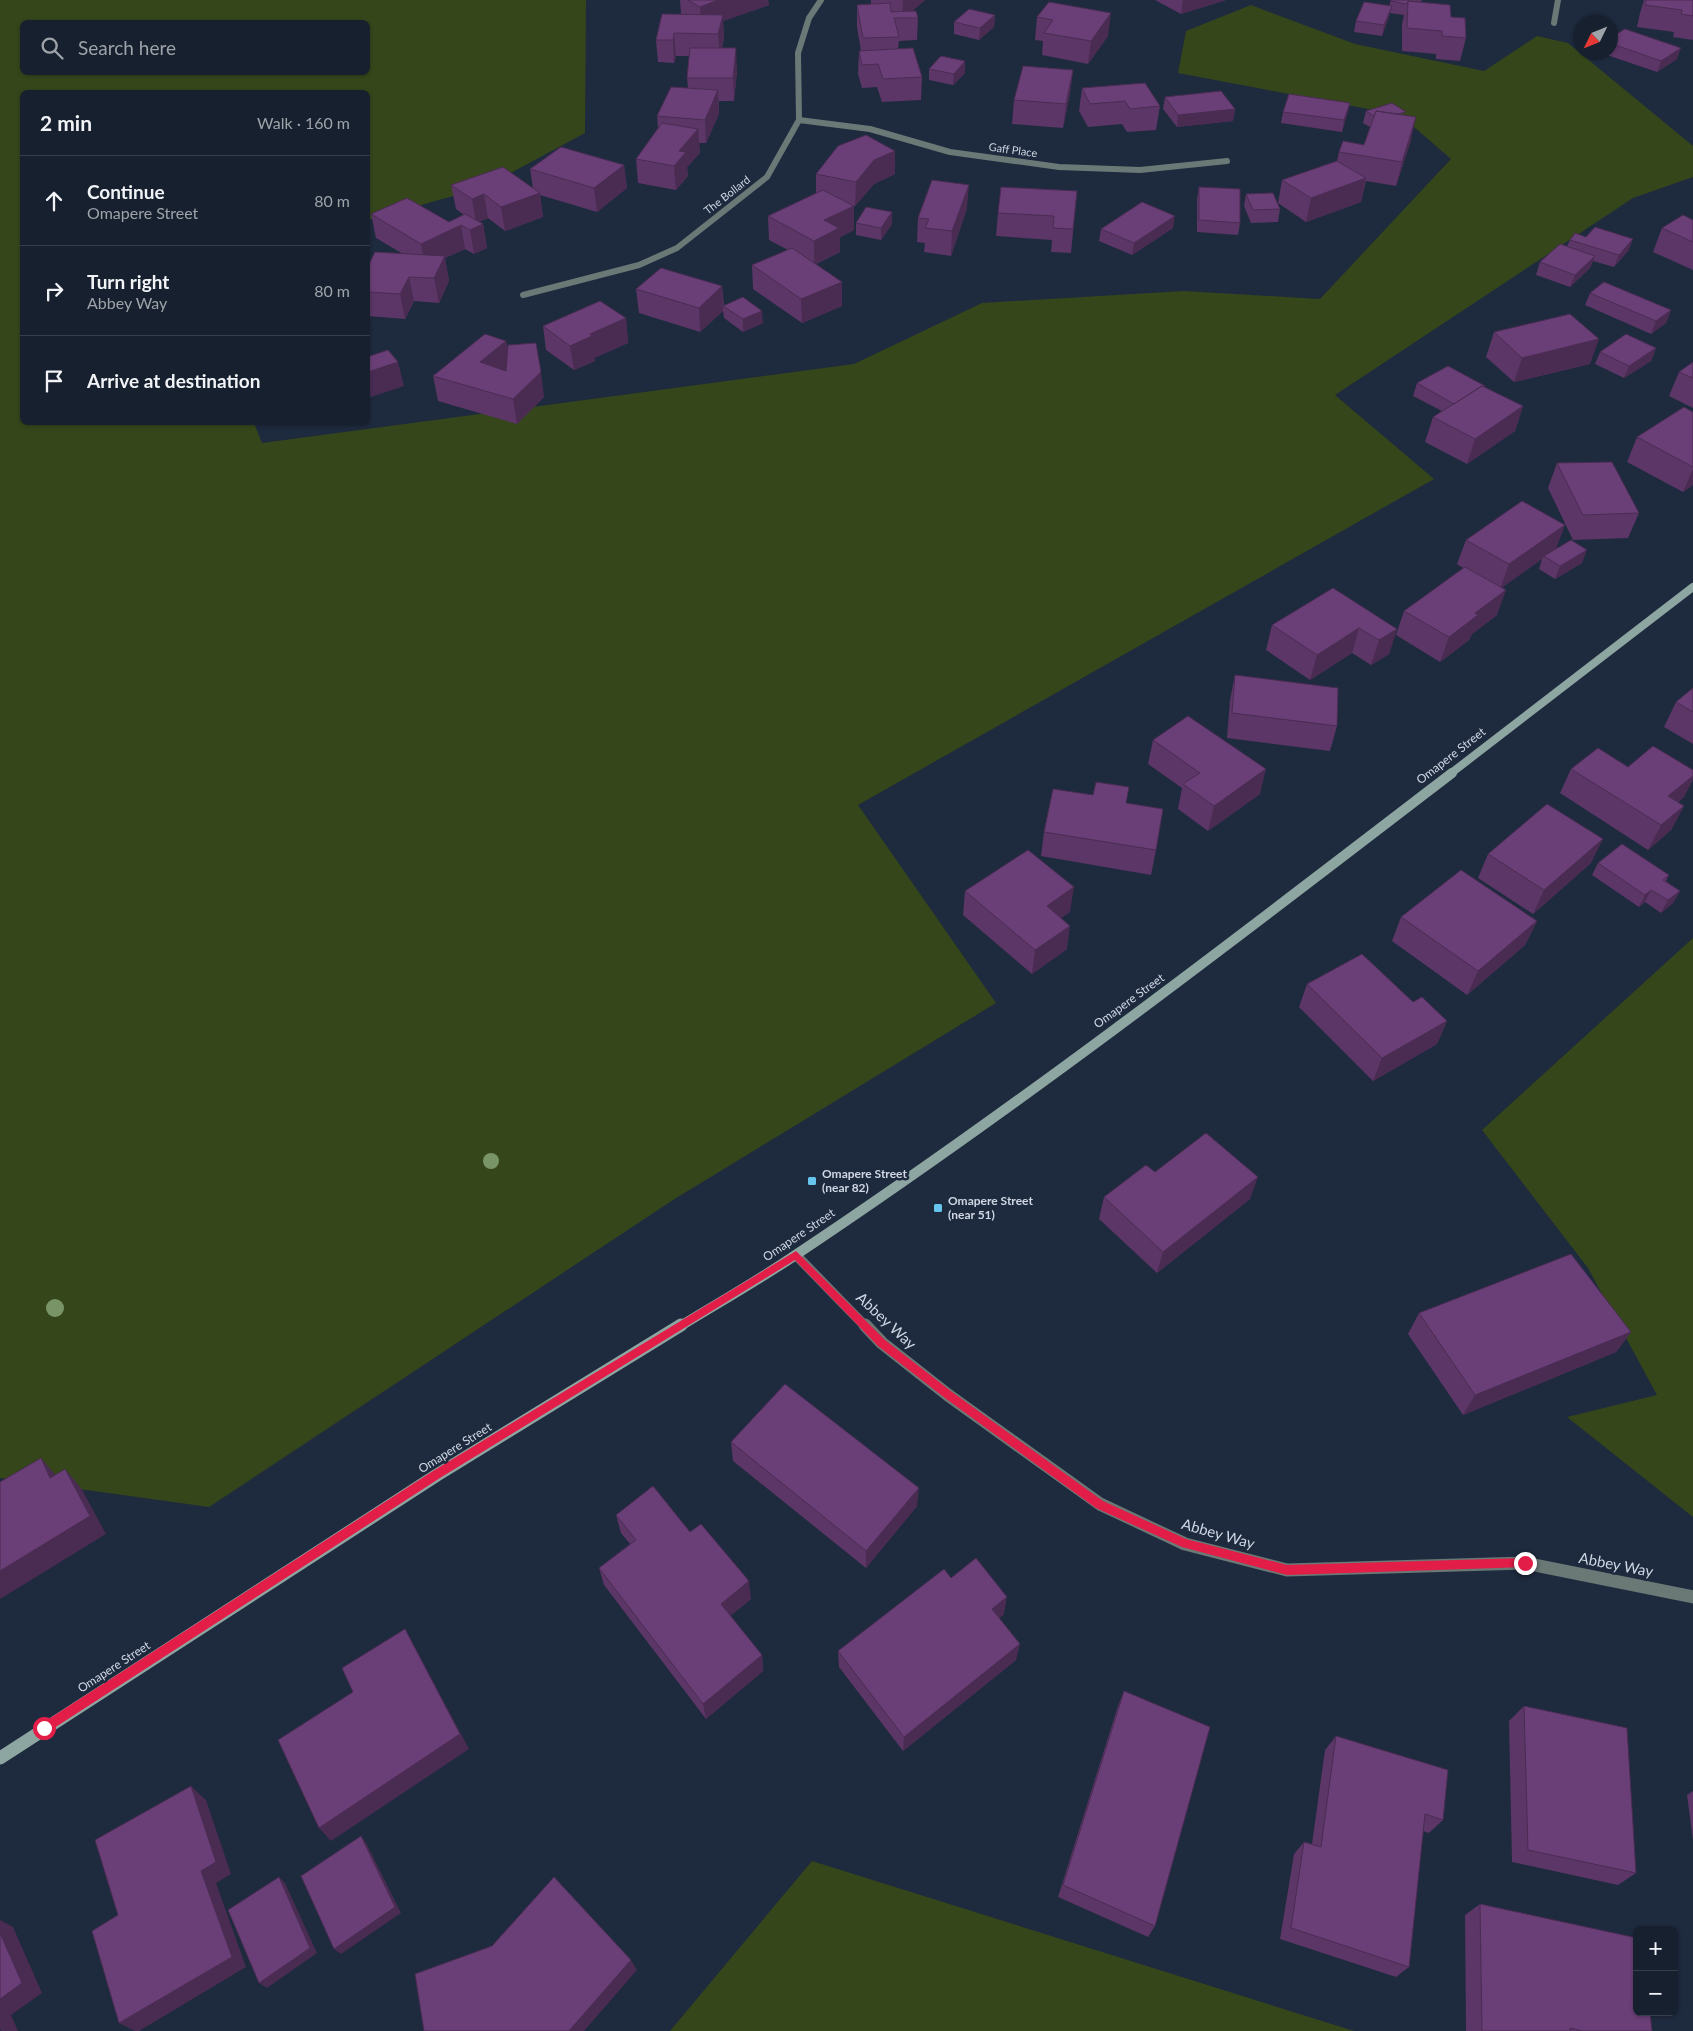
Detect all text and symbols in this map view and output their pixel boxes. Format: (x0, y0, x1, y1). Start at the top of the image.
north arrow (1573, 15, 1618, 60)
search box (20, 20, 370, 75)
icon: search (38, 34, 66, 62)
text: Search here (78, 36, 176, 59)
text: 2 min (40, 110, 92, 135)
text: Walk · 160 m (257, 113, 350, 132)
street label: Gaff Place (988, 140, 1038, 159)
street label: The Bollard (701, 173, 752, 217)
text: Continue (87, 180, 165, 203)
icon: ahead (40, 187, 68, 215)
text: 80 m (314, 191, 350, 210)
text: Omapere Street (87, 203, 198, 222)
text: Turn right (87, 270, 169, 293)
icon: right (40, 277, 68, 305)
text: 80 m (314, 281, 350, 300)
text: Abbey Way (87, 293, 167, 312)
icon: arrive (40, 367, 68, 395)
text: Arrive at destination (87, 369, 260, 392)
street label: Omapere Street (1413, 724, 1489, 787)
street label: Omapere Street (1091, 970, 1167, 1031)
place label: Omapere Street (near 82) (822, 1166, 907, 1195)
marker: Omapere Street (near 82) (806, 1175, 818, 1187)
place label: Omapere Street (near 51) (948, 1193, 1033, 1222)
marker: Omapere Street (near 51) (932, 1202, 944, 1214)
street label: Omapere Street (760, 1205, 838, 1264)
street label: Abbey Way (853, 1288, 921, 1353)
street label: Omapere Street (415, 1419, 495, 1476)
street label: Abbey Way (1180, 1514, 1257, 1552)
street label: Abbey Way (1577, 1548, 1655, 1580)
route end (1514, 1552, 1537, 1575)
street label: Omapere Street (75, 1637, 153, 1696)
route start (33, 1717, 56, 1740)
map controls (1633, 1926, 1678, 2016)
button: + (1633, 1926, 1678, 1971)
button: − (1633, 1971, 1678, 2016)

